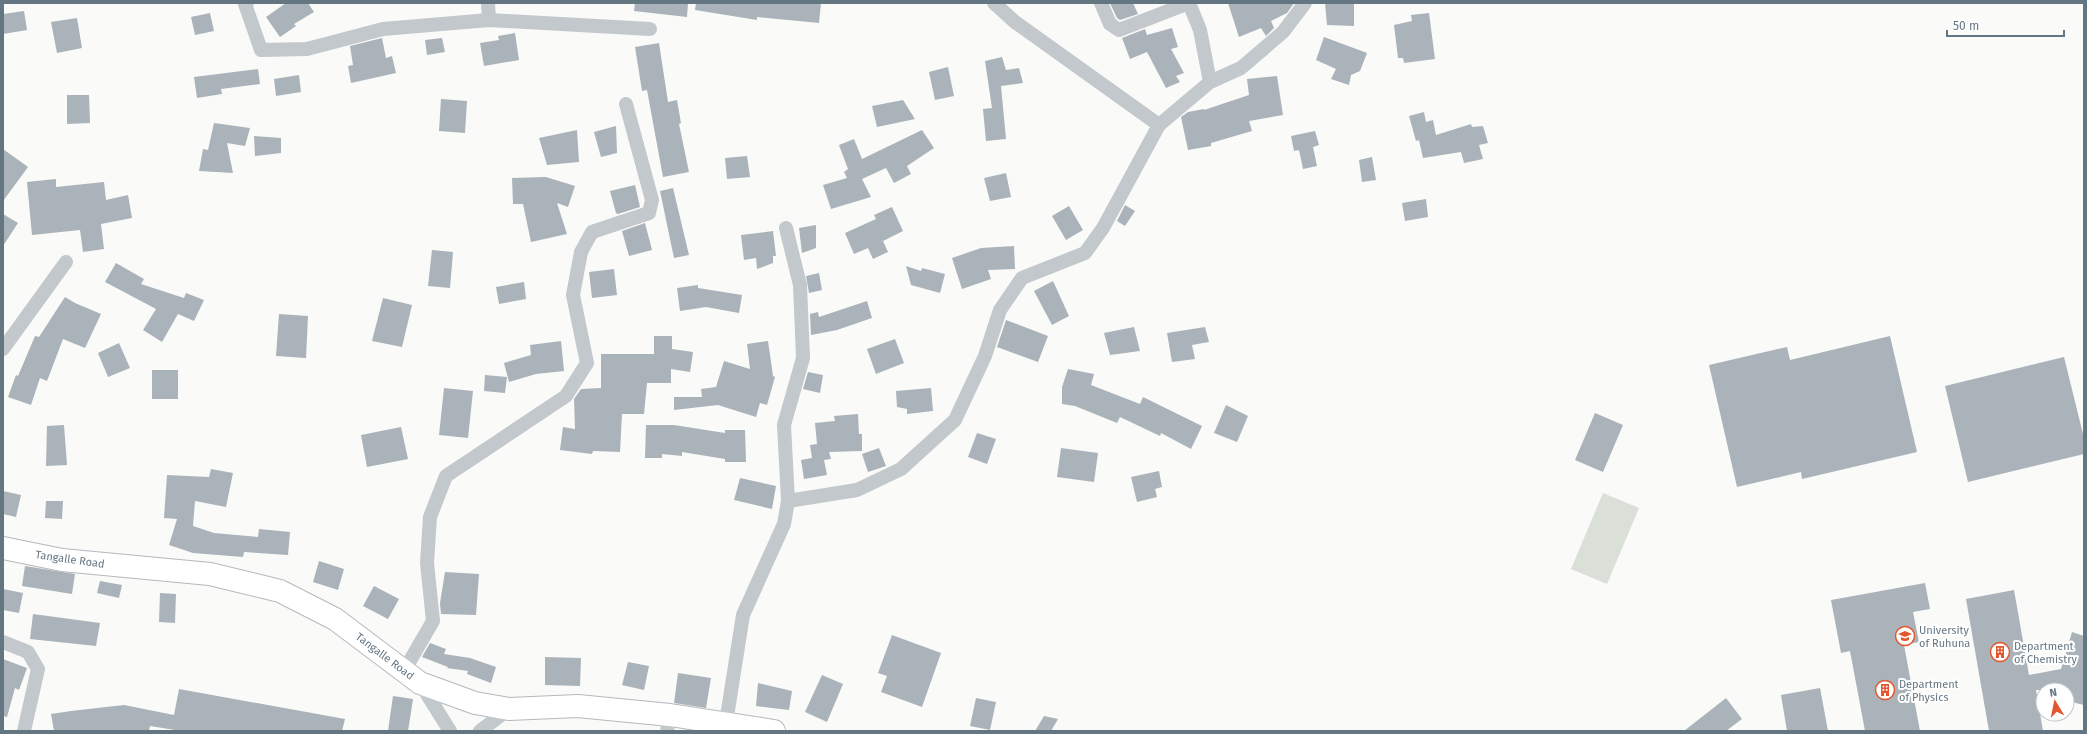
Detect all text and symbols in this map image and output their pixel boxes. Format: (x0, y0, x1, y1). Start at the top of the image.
scale bar (1947, 12, 2064, 38)
text: 50 m (1953, 19, 1979, 33)
street label: Tangalle Road (35, 548, 105, 571)
place label: University of Ruhuna (1919, 624, 1970, 650)
school or university icon: University of Ruhuna (1894, 625, 1916, 647)
street label: Tangalle Road (353, 630, 416, 683)
place label: Department of Chemistry (2014, 640, 2077, 666)
building icon: Department of Chemistry (1989, 641, 2011, 663)
place label: Department of Physics (1899, 678, 1959, 704)
building icon: Department of Physics (1874, 679, 1896, 701)
north arrow (2035, 682, 2075, 722)
text: N (2049, 686, 2058, 700)

